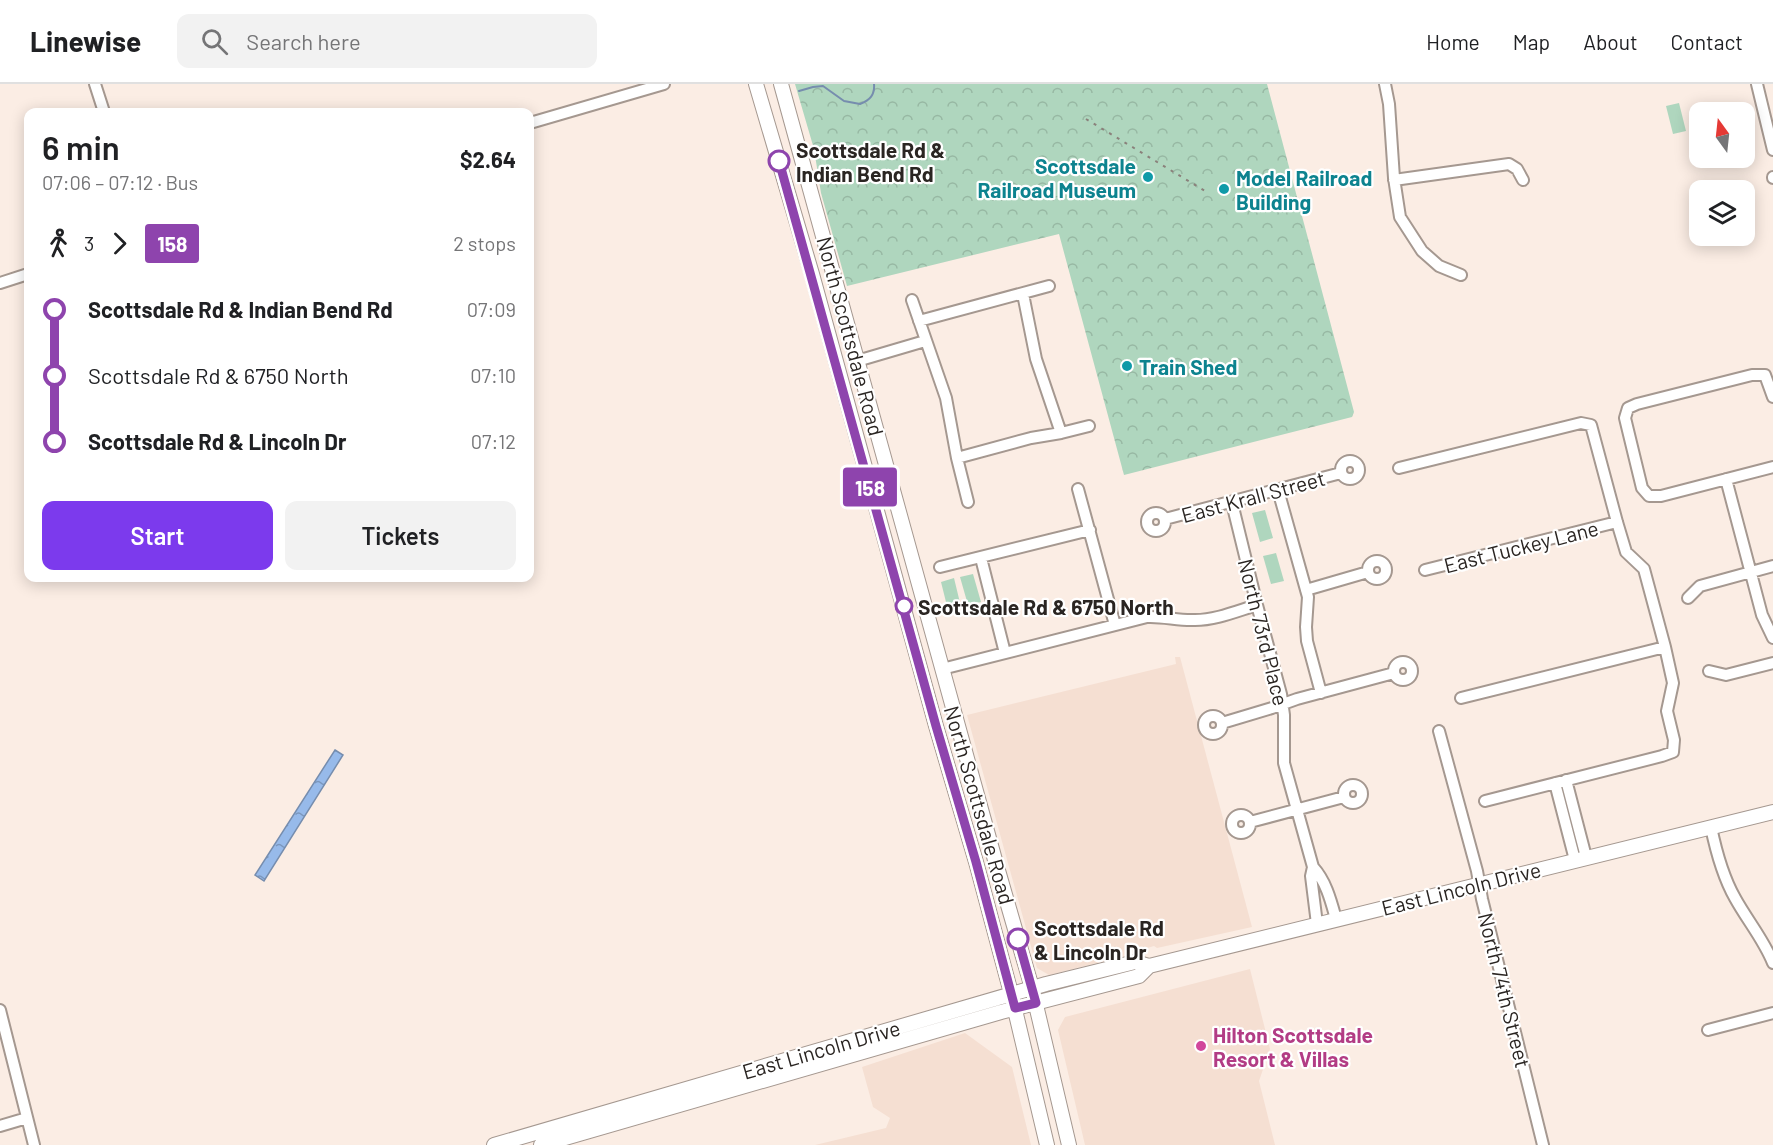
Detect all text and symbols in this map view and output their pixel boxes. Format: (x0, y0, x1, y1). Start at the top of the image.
search box (177, 14, 597, 68)
text: Linewise (30, 24, 141, 58)
icon: search (198, 25, 231, 58)
text: Search here (246, 28, 361, 54)
text: Home (1426, 29, 1480, 54)
text: Map (1513, 29, 1550, 54)
text: About (1583, 29, 1638, 54)
text: Contact (1671, 29, 1743, 54)
north arrow (1689, 102, 1755, 168)
map controls (1689, 102, 1755, 246)
text: 6 min (42, 127, 120, 167)
place label: Scottsdale Rd & Indian Bend Rd (796, 137, 945, 186)
text: $2.64 (460, 146, 516, 172)
marker: Scottsdale Rd & Indian Bend Rd (768, 150, 790, 172)
place label: Scottsdale Railroad Museum (977, 153, 1136, 202)
place label: Model Railroad Building (1236, 165, 1372, 214)
text: 07:06 – 07:12 · Bus (42, 170, 198, 194)
marker: Scottsdale Railroad Museum (1141, 170, 1155, 184)
button: layers (1689, 180, 1755, 246)
marker: Model Railroad Building (1217, 182, 1231, 196)
icon: walk (42, 227, 75, 260)
icon: forward (103, 227, 136, 260)
text: 3 (84, 231, 94, 255)
text: 158 (157, 231, 187, 256)
text: 2 stops (453, 231, 516, 255)
street label: North Scottsdale Road (812, 234, 890, 438)
text: Scottsdale Rd & Indian Bend Rd (88, 296, 393, 322)
text: 07:09 (467, 297, 516, 321)
place label: Train Shed (1139, 354, 1237, 379)
marker: Train Shed (1120, 359, 1134, 373)
text: Scottsdale Rd & 6750 North (88, 362, 349, 388)
text: 07:10 (470, 363, 516, 387)
text: Scottsdale Rd & Lincoln Dr (88, 428, 346, 454)
text: 07:12 (471, 429, 516, 453)
street label: East Krall Street (1178, 465, 1328, 527)
line badge: 158 (836, 468, 904, 506)
text: 158 (855, 475, 885, 500)
button: Start (42, 501, 273, 570)
button: Tickets (285, 501, 516, 570)
street label: East Tuckey Lane (1441, 515, 1601, 577)
street label: North 73rd Place (1234, 556, 1294, 708)
place label: Scottsdale Rd & 6750 North (918, 594, 1174, 619)
marker: Scottsdale Rd & 6750 North (895, 597, 913, 615)
street label: North Scottsdale Road (940, 703, 1020, 907)
street label: East Lincoln Drive (1379, 856, 1543, 920)
street label: North 74th Street (1474, 910, 1536, 1070)
place label: Scottsdale Rd & Lincoln Dr (1034, 915, 1164, 964)
marker: Scottsdale Rd & Lincoln Dr (1007, 928, 1029, 950)
street label: East Lincoln Drive (739, 1014, 903, 1084)
place label: Hilton Scottsdale Resort & Villas (1213, 1022, 1373, 1071)
marker: Hilton Scottsdale Resort & Villas (1194, 1039, 1208, 1053)

